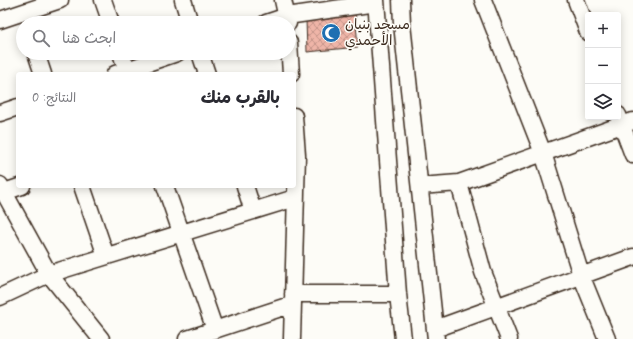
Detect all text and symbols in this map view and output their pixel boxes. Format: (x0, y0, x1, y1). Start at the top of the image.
map controls (585, 12, 621, 120)
button: + (585, 12, 621, 48)
search box (16, 16, 296, 60)
place label: مسجد بنيان الأحمدي (345, 16, 410, 51)
mosque icon: مسجد بنيان الأحمدي (320, 22, 342, 44)
icon: search (30, 27, 52, 49)
text: ابحث هنا (62, 29, 116, 49)
button: − (585, 48, 621, 84)
button: layers (585, 84, 621, 120)
text: بالقرب منك (201, 87, 280, 109)
text: النتائج: 0 (32, 90, 76, 107)

